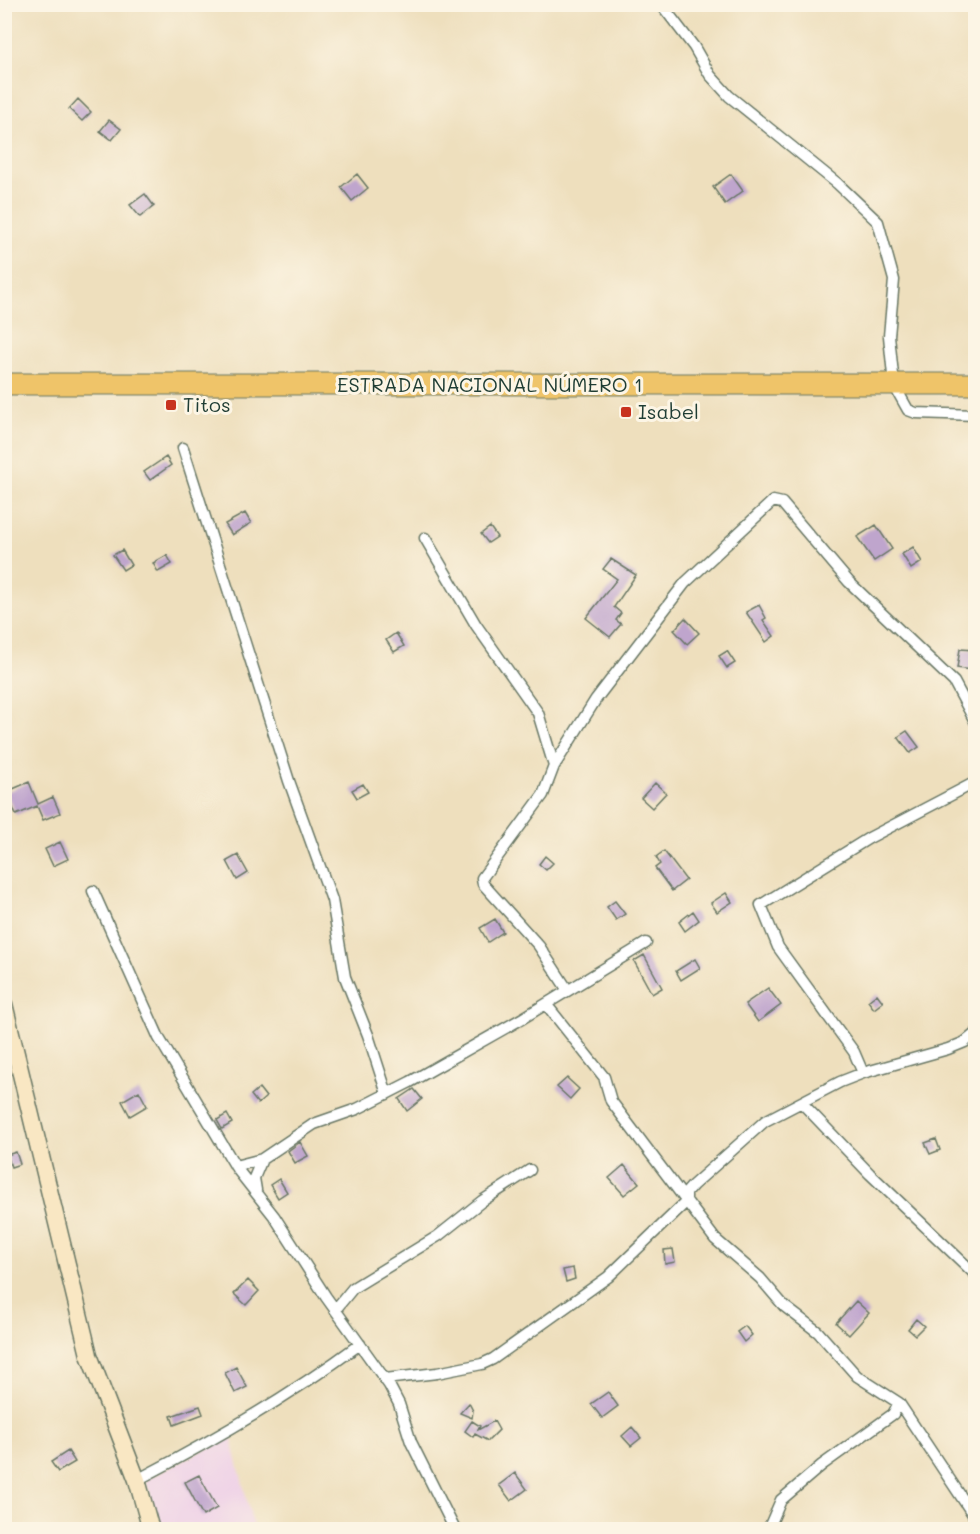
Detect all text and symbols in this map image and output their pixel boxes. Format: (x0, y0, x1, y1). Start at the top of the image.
street label: ESTRADA NACIONAL NÚMERO 1 (337, 371, 643, 397)
place label: Titos (183, 391, 231, 417)
marker: Titos (164, 398, 178, 412)
place label: Isabel (638, 398, 699, 424)
marker: Isabel (619, 405, 633, 419)

